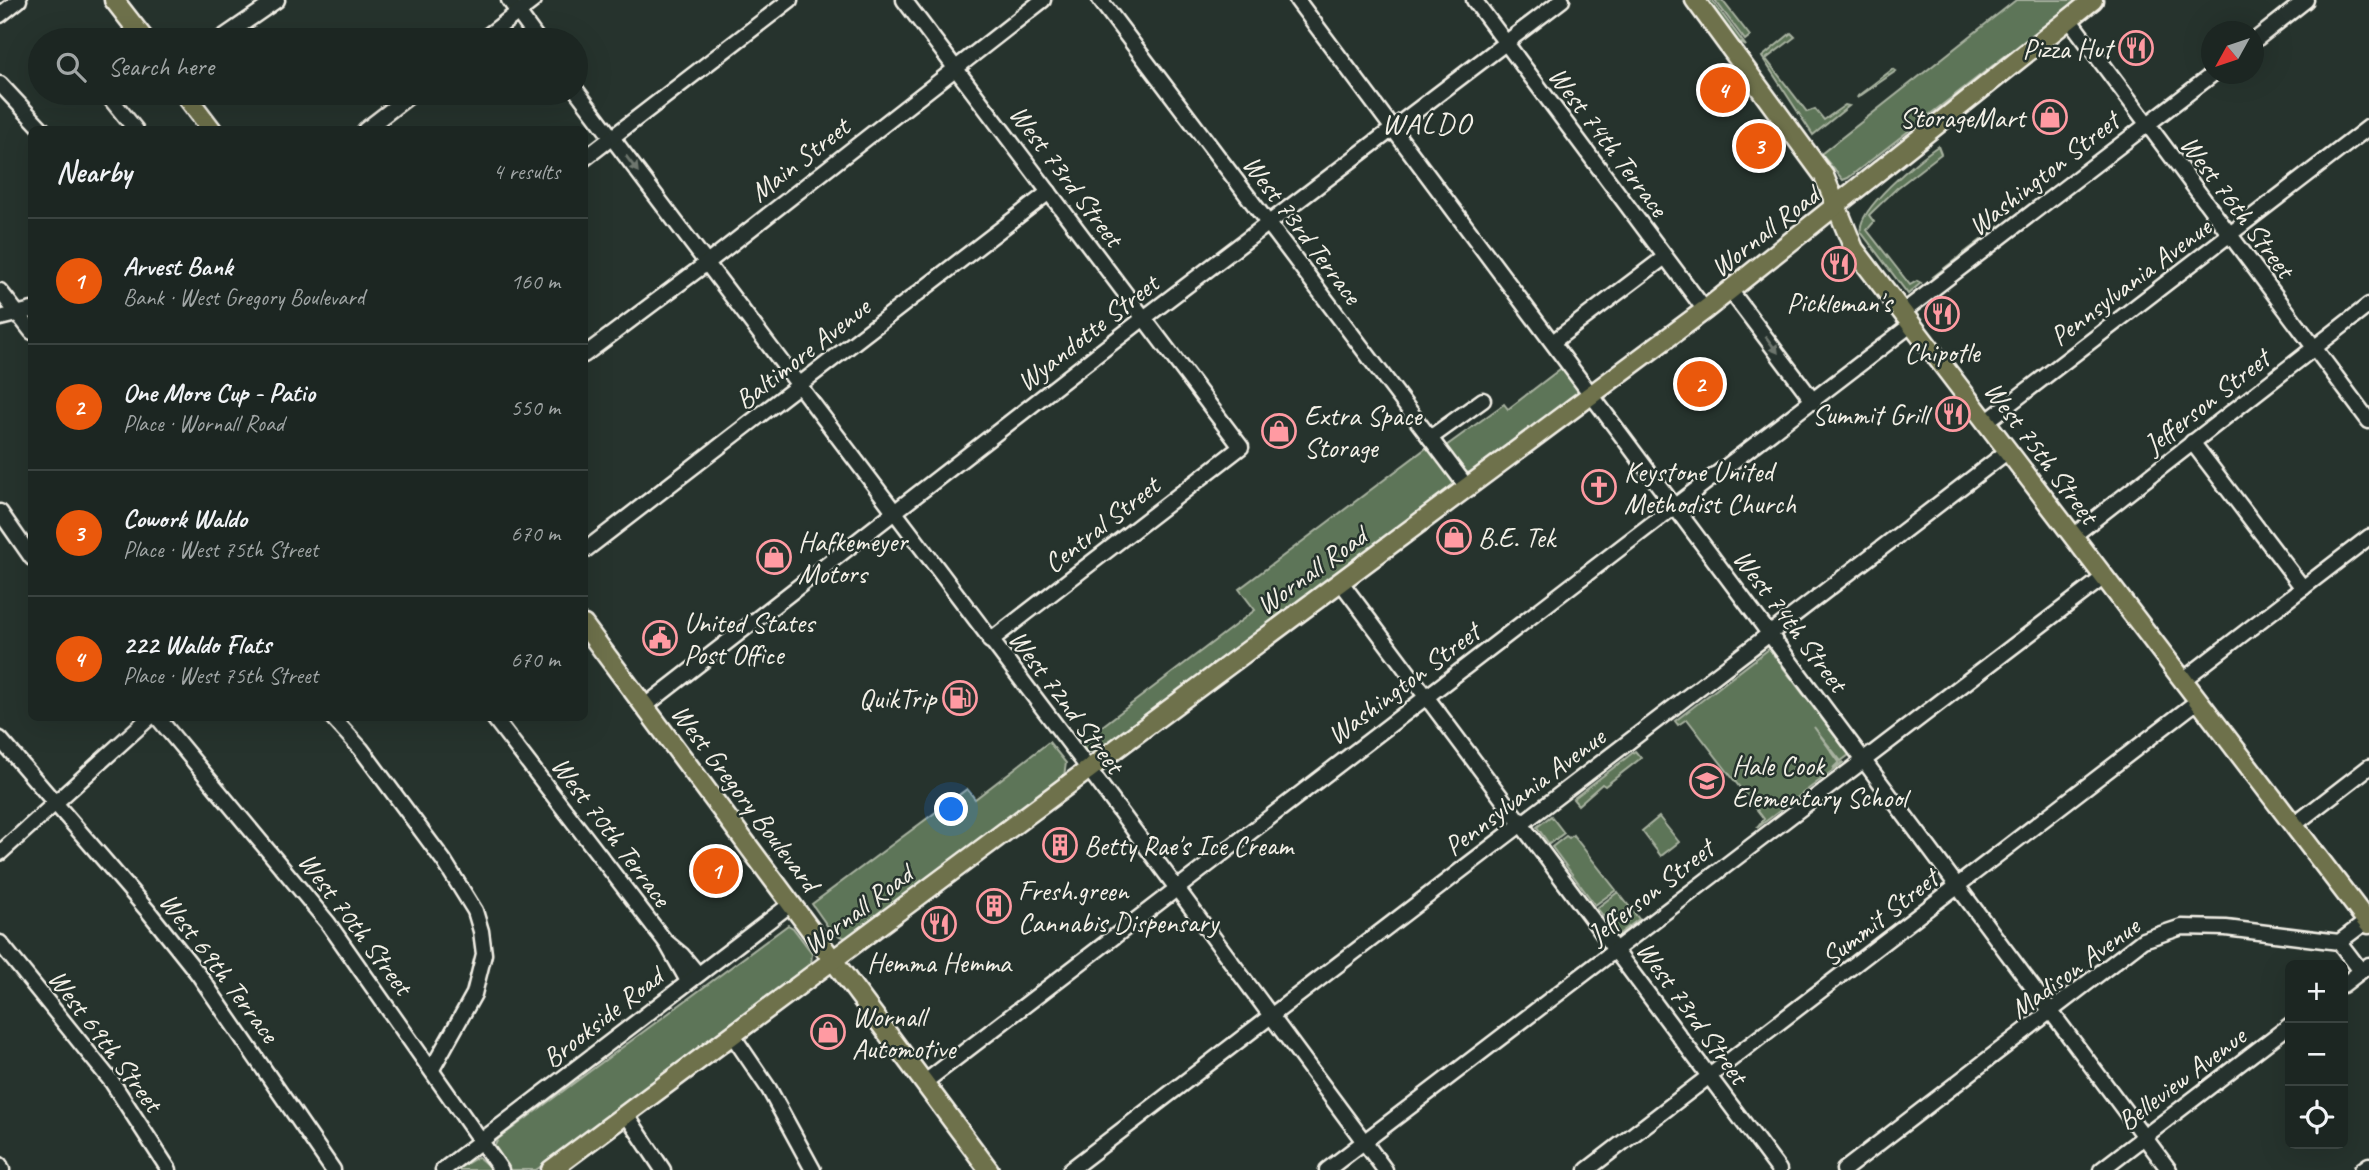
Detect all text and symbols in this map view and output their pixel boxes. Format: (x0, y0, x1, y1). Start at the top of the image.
north arrow (2201, 21, 2264, 84)
search box (28, 28, 588, 105)
restaurant icon: Pizza Hut (2117, 29, 2155, 67)
place label: Pizza Hut (2022, 31, 2116, 66)
icon: search (52, 48, 90, 86)
text: Search here (108, 50, 214, 83)
street label: West 74th Terrace (1541, 59, 1678, 225)
pin: 4 (1700, 64, 1746, 116)
street label: West 73rd Street (1002, 97, 1133, 255)
shop icon: StorageMart (2031, 98, 2069, 136)
place label: StorageMart (1900, 100, 2028, 135)
street label: Washington Street (1961, 101, 2129, 243)
district label: WALDO (1382, 104, 1473, 142)
street label: Main Street (742, 108, 859, 209)
pin: 3 (1736, 120, 1782, 172)
street label: West 76th Street (2173, 128, 2304, 287)
street label: West 73rd Terrace (1235, 148, 1371, 312)
text: Nearby (56, 153, 132, 191)
one-way arrow (624, 155, 638, 173)
text: 4 results (493, 157, 560, 186)
street label: Wornall Road (1703, 176, 1829, 285)
street label: Pennsylvania Avenue (2043, 208, 2219, 353)
restaurant icon: Pickleman's (1820, 245, 1858, 283)
text: Arvest Bank (123, 250, 233, 283)
street label: Wyandotte Street (1009, 264, 1167, 399)
text: 1 (74, 267, 84, 296)
text: 160 m (511, 267, 560, 296)
text: Bank · West Gregory Boulevard (123, 283, 365, 312)
place label: Pickleman's (1786, 285, 1894, 320)
street label: Baltimore Avenue (728, 289, 878, 417)
restaurant icon: Chipotle (1923, 295, 1961, 333)
place label: Chipotle (1904, 335, 1981, 370)
one-way arrow (1764, 336, 1778, 354)
street label: Jefferson Street (2135, 339, 2279, 463)
pin: 2 (1677, 358, 1723, 410)
street label: West 75th Street (1977, 374, 2108, 533)
text: One More Cup - Patio (123, 376, 315, 409)
text: 2 (74, 393, 84, 422)
text: 550 m (511, 393, 560, 422)
restaurant icon: Summit Grill (1934, 395, 1972, 433)
place label: Summit Grill (1812, 397, 1933, 432)
place label: Extra Space Storage (1304, 398, 1423, 465)
text: Place · Wornall Road (123, 409, 284, 438)
shop icon: Extra Space Storage (1260, 412, 1298, 450)
place label: Keystone United Methodist Church (1624, 454, 1796, 521)
street label: Central Street (1036, 467, 1168, 580)
church icon: Keystone United Methodist Church (1580, 468, 1618, 506)
text: Cowork Waldo (123, 502, 247, 535)
street label: Wornall Road (1249, 516, 1377, 622)
shop icon: B.E. Tek (1435, 518, 1473, 556)
text: 3 (74, 519, 84, 548)
text: 670 m (511, 519, 560, 548)
place label: B.E. Tek (1478, 520, 1558, 555)
place label: Hafkemeyer Motors (798, 524, 909, 591)
text: Place · West 75th Street (123, 535, 318, 564)
shop icon: Hafkemeyer Motors (755, 538, 793, 576)
street label: West 74th Street (1726, 542, 1857, 701)
place label: United States Post Office (684, 605, 817, 672)
street label: Washington Street (1320, 612, 1489, 752)
public building icon: United States Post Office (641, 619, 679, 657)
street label: West 72nd Street (1001, 622, 1134, 782)
text: 222 Waldo Flats (123, 628, 271, 661)
text: 4 (74, 645, 84, 674)
text: 670 m (511, 645, 560, 674)
text: Place · West 75th Street (123, 661, 318, 690)
fuel station icon: QuikTrip (941, 679, 979, 717)
place label: QuikTrip (859, 681, 938, 716)
street label: West Gregory Boulevard (664, 697, 830, 901)
street label: Pennsylvania Avenue (1437, 718, 1613, 863)
place label: Hale Cook Elementary School (1732, 748, 1912, 815)
street label: West 70th Terrace (544, 749, 681, 915)
school or university icon: Hale Cook Elementary School (1688, 762, 1726, 800)
your location (934, 792, 968, 826)
building icon: Betty Rae's Ice Cream (1041, 826, 1079, 864)
place label: Betty Rae's Ice Cream (1084, 828, 1295, 863)
street label: Jefferson Street (1579, 829, 1723, 953)
street label: West 70th Street (291, 845, 422, 1004)
pin: 1 (693, 845, 739, 897)
street label: Wornall Road (796, 854, 922, 962)
street label: Summit Street (1814, 859, 1948, 974)
place label: Fresh.green Cannabis Dispensary (1018, 873, 1220, 940)
street label: West 69th Terrace (152, 885, 289, 1051)
building icon: Fresh.green Cannabis Dispensary (975, 887, 1013, 925)
restaurant icon: Hemma Hemma (920, 905, 958, 943)
street label: Madison Avenue (2003, 908, 2148, 1026)
street label: West 73rd Street (1629, 934, 1758, 1093)
place label: Hemma Hemma (867, 945, 1013, 980)
street label: Brookside Road (535, 957, 673, 1075)
map controls (2285, 960, 2348, 1149)
button: + (2285, 960, 2348, 1023)
street label: West 69th Street (41, 962, 172, 1121)
place label: Wornall Automotive (852, 999, 957, 1066)
shop icon: Wornall Automotive (809, 1013, 847, 1051)
street label: Belleview Avenue (2110, 1018, 2254, 1138)
button: − (2285, 1023, 2348, 1086)
button: locate (2285, 1086, 2348, 1149)

